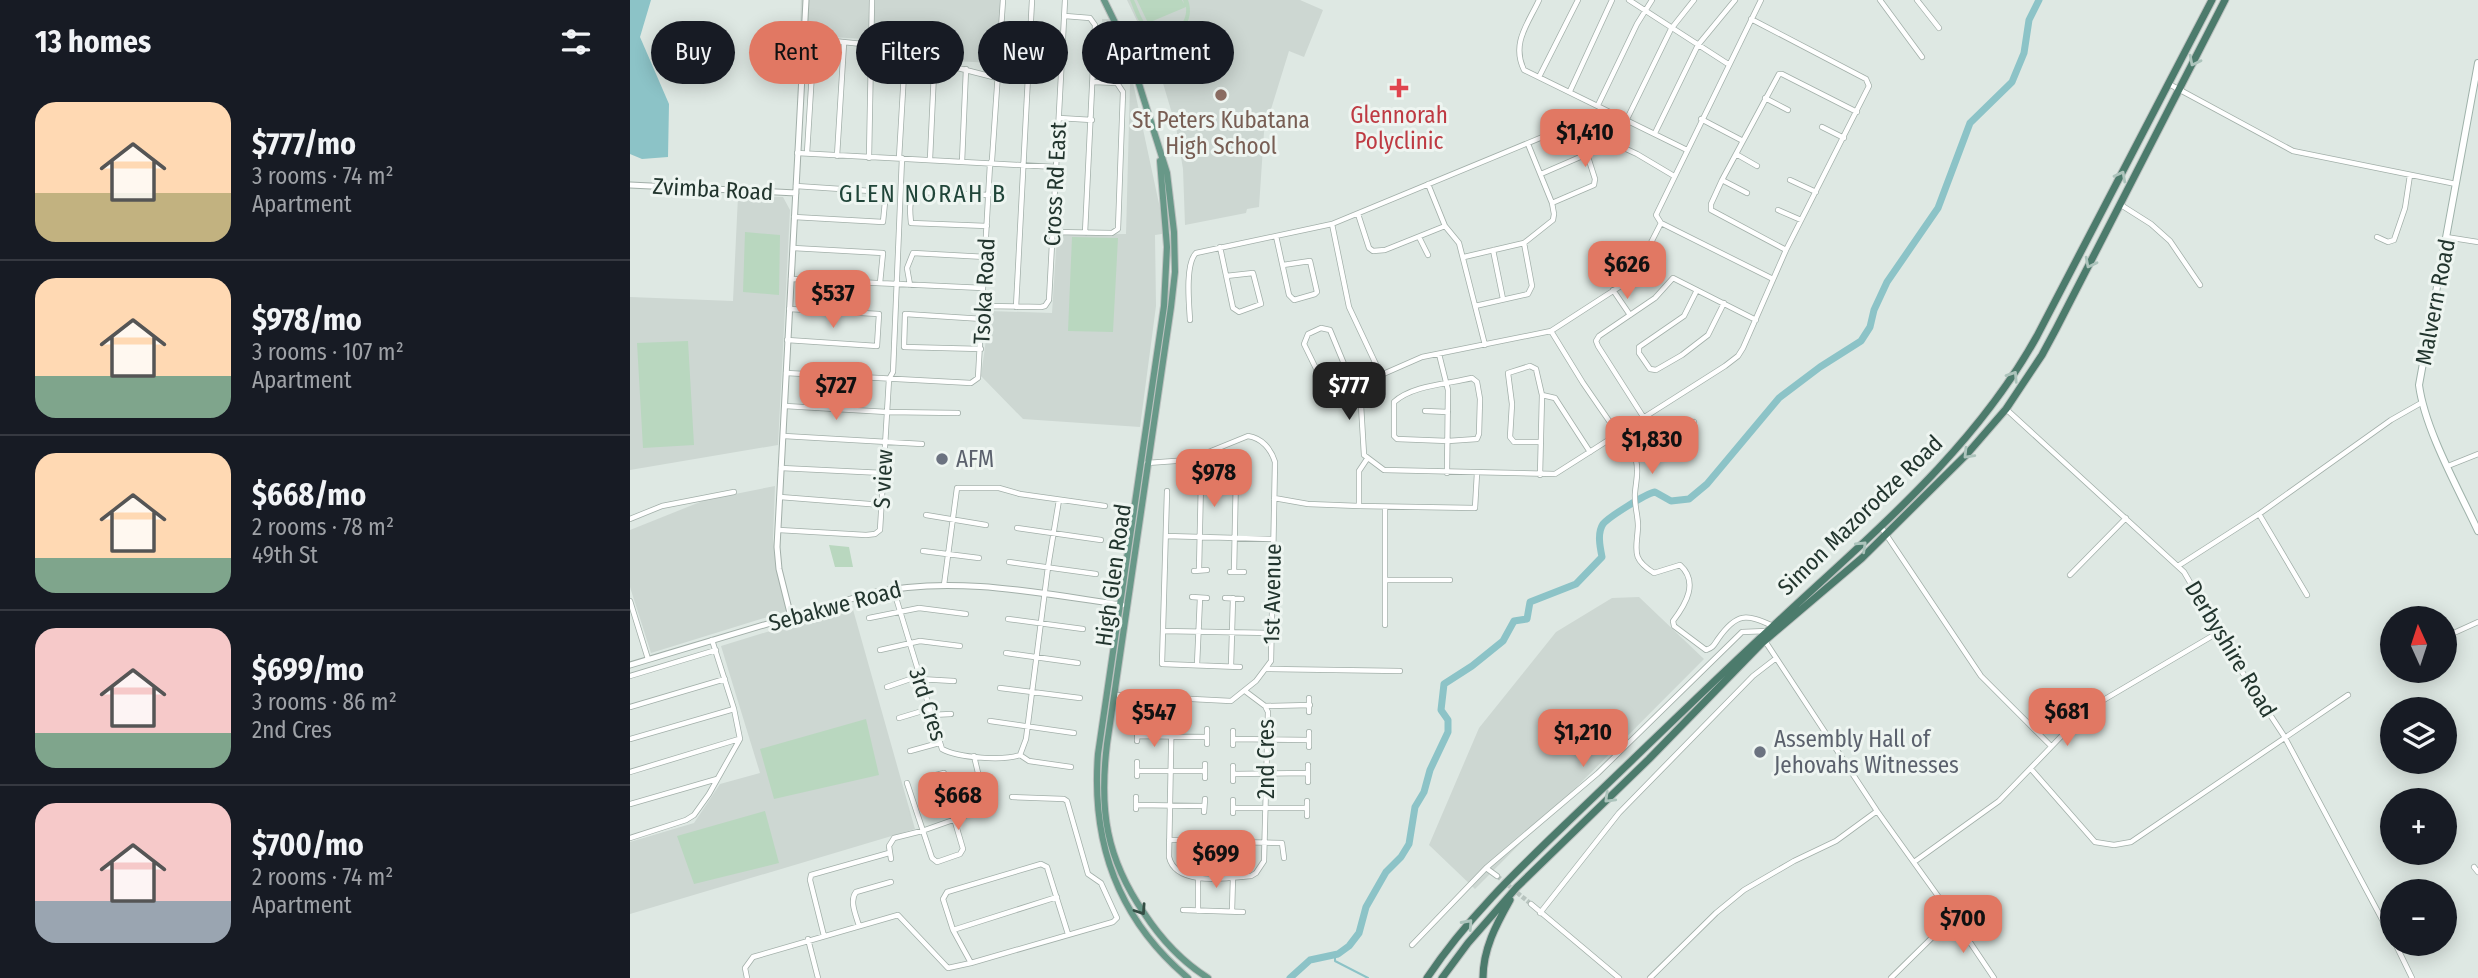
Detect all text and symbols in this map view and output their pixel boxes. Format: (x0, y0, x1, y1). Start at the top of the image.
chip: Buy (651, 21, 735, 84)
chip: Rent (749, 21, 842, 84)
chip: Filters (856, 21, 964, 84)
chip: New (978, 21, 1068, 84)
chip: Apartment (1082, 21, 1234, 84)
icon: filters (557, 23, 595, 61)
text: 13 homes (35, 24, 151, 60)
one-way arrow (2188, 54, 2202, 66)
marker: Glennorah Polyclinic (1389, 78, 1409, 98)
marker: St Peters Kubatana High School (1213, 87, 1229, 103)
place label: Glennorah Polyclinic (1350, 101, 1448, 155)
place label: St Peters Kubatana High School (1132, 106, 1310, 160)
pin: $1,410 (1528, 110, 1642, 169)
text: $1,410 (1556, 118, 1614, 146)
street label: Cross Rd East (1038, 121, 1072, 247)
text: $777/mo (252, 126, 356, 162)
icon: home (91, 130, 175, 214)
text: 3 rooms · 74 m² (252, 162, 394, 190)
one-way arrow (2113, 171, 2126, 183)
street label: Zvimba Road (652, 172, 774, 206)
district label: GLEN NORAH B (839, 180, 1007, 208)
text: Apartment (252, 190, 352, 218)
street label: Tsoka Road (967, 237, 1001, 345)
street label: Malvern Road (2409, 237, 2461, 367)
pin: $626 (1586, 242, 1668, 301)
text: $626 (1604, 250, 1650, 278)
one-way arrow (2085, 256, 2099, 269)
pin: $537 (792, 270, 874, 330)
text: $537 (811, 279, 855, 307)
text: $978/mo (252, 302, 362, 338)
icon: home (91, 306, 175, 390)
text: 3 rooms · 107 m² (252, 338, 404, 366)
pin: $727 (795, 362, 877, 422)
pin: $777 (1308, 362, 1390, 422)
text: Apartment (252, 366, 352, 394)
text: $727 (815, 371, 857, 399)
text: $777 (1329, 371, 1369, 399)
one-way arrow (2005, 371, 2018, 384)
pin: $1,830 (1595, 416, 1709, 476)
text: $1,830 (1621, 425, 1683, 453)
street label: Simon Mazorodze Road (1772, 429, 1948, 601)
place label: AFM (956, 445, 994, 473)
one-way arrow (1963, 446, 1976, 459)
street label: S view (867, 449, 899, 509)
pin: $978 (1173, 449, 1255, 509)
marker: AFM (934, 451, 950, 467)
text: $978 (1192, 458, 1236, 486)
text: $668/mo (252, 477, 366, 513)
icon: home (91, 481, 175, 565)
street label: High Glen Road (1089, 502, 1137, 648)
text: 2 rooms · 78 m² (252, 513, 394, 541)
text: 49th St (252, 541, 318, 569)
one-way arrow (1854, 541, 1867, 554)
street label: 1st Avenue (1257, 543, 1287, 645)
street label: Sebakwe Road (766, 575, 904, 637)
street label: Derbyshire Road (2179, 576, 2283, 722)
north arrow (2380, 606, 2457, 682)
map controls (2380, 606, 2457, 956)
text: $699/mo (252, 652, 364, 688)
icon: home (91, 656, 175, 740)
street label: 3rd Cres (903, 664, 953, 744)
text: 3 rooms · 86 m² (252, 688, 397, 716)
pin: $681 (2026, 688, 2108, 748)
pin: $547 (1113, 690, 1195, 749)
text: $681 (2045, 697, 2089, 725)
button: layers (2380, 697, 2457, 774)
text: $547 (1132, 698, 1176, 726)
pin: $1,210 (1526, 710, 1640, 769)
text: 2nd Cres (252, 716, 332, 744)
text: $1,210 (1554, 718, 1612, 746)
street label: 2nd Cres (1252, 719, 1280, 799)
place label: Assembly Hall of Jehovahs Witnesses (1774, 725, 1959, 779)
marker: Assembly Hall of Jehovahs Witnesses (1752, 744, 1768, 760)
pin: $668 (917, 772, 999, 832)
text: $668 (934, 781, 982, 809)
button: + (2380, 788, 2457, 865)
one-way arrow (1605, 789, 1618, 802)
text: $700/mo (252, 827, 364, 863)
pin: $699 (1175, 830, 1257, 890)
icon: home (91, 831, 175, 915)
text: $699 (1193, 839, 1239, 867)
text: 2 rooms · 74 m² (252, 863, 393, 891)
button: − (2380, 879, 2457, 956)
text: Apartment (252, 891, 352, 919)
pin: $700 (1922, 895, 2004, 955)
one-way arrow (1133, 902, 1146, 915)
text: $700 (1940, 904, 1986, 932)
one-way arrow (1460, 919, 1472, 932)

